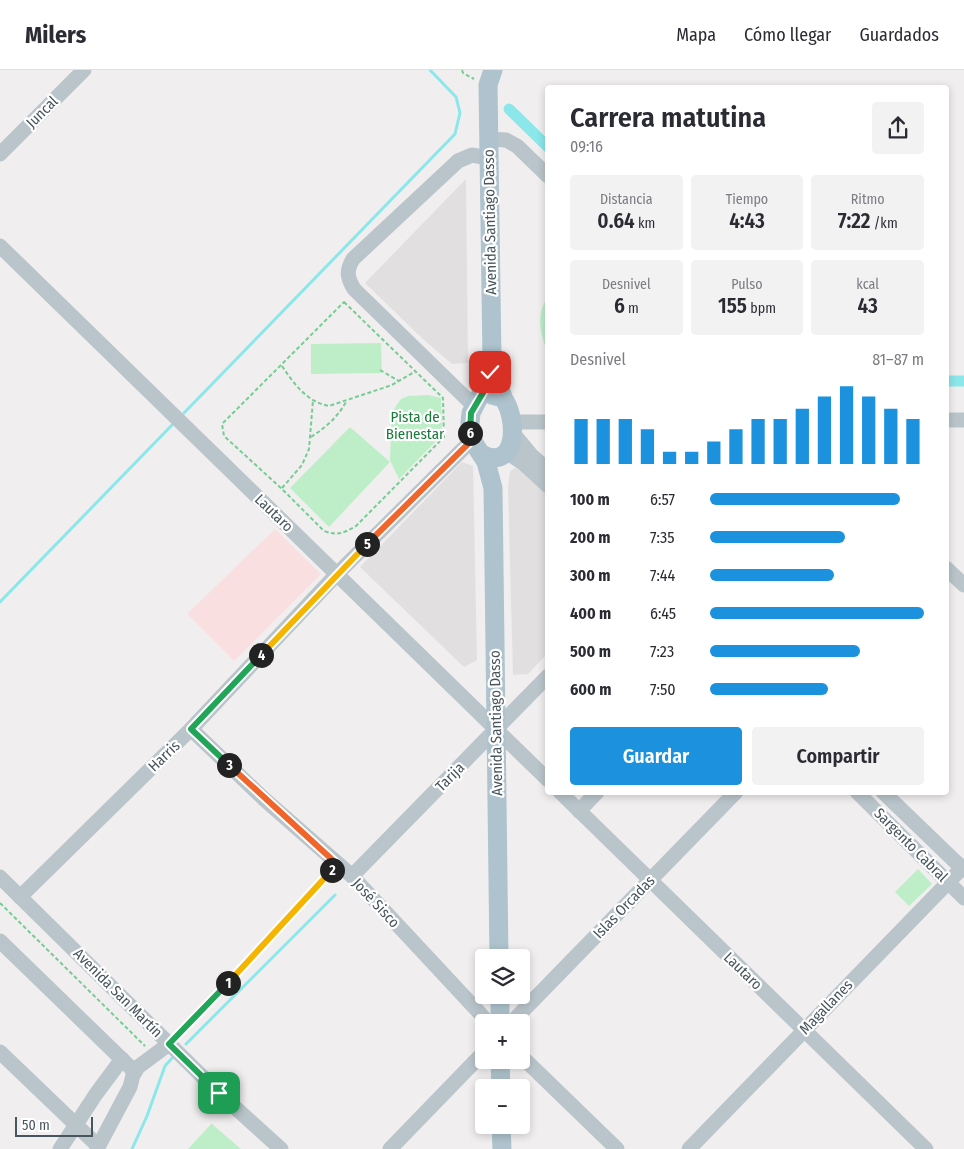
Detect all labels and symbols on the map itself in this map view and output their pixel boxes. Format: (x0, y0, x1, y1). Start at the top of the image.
street label: Juncal (22, 92, 62, 132)
street label: Avenida Santiago Dasso (480, 149, 500, 295)
pin (469, 351, 511, 393)
park label: Pista de Bienestar (386, 408, 445, 443)
pin: 6 (458, 420, 482, 446)
street label: Lautaro (251, 490, 297, 536)
pin: 5 (354, 532, 380, 556)
pin: 4 (248, 642, 274, 668)
street label: Avenida Santiago Dasso (486, 650, 506, 796)
street label: Harris (144, 737, 184, 775)
pin: 3 (216, 752, 242, 778)
street label: Tarija (432, 759, 468, 795)
street label: Sargento Cabral (870, 804, 952, 886)
pin: 2 (320, 858, 344, 882)
street label: Islas Orcadas (589, 872, 659, 942)
street label: José Sisco (349, 875, 403, 932)
street label: Avenida San Martín (70, 945, 166, 1041)
street label: Lautaro (720, 948, 766, 994)
pin: 1 (216, 970, 240, 996)
street label: Magallanes (796, 976, 856, 1038)
pin (198, 1072, 240, 1114)
scale bar (15, 1114, 92, 1137)

